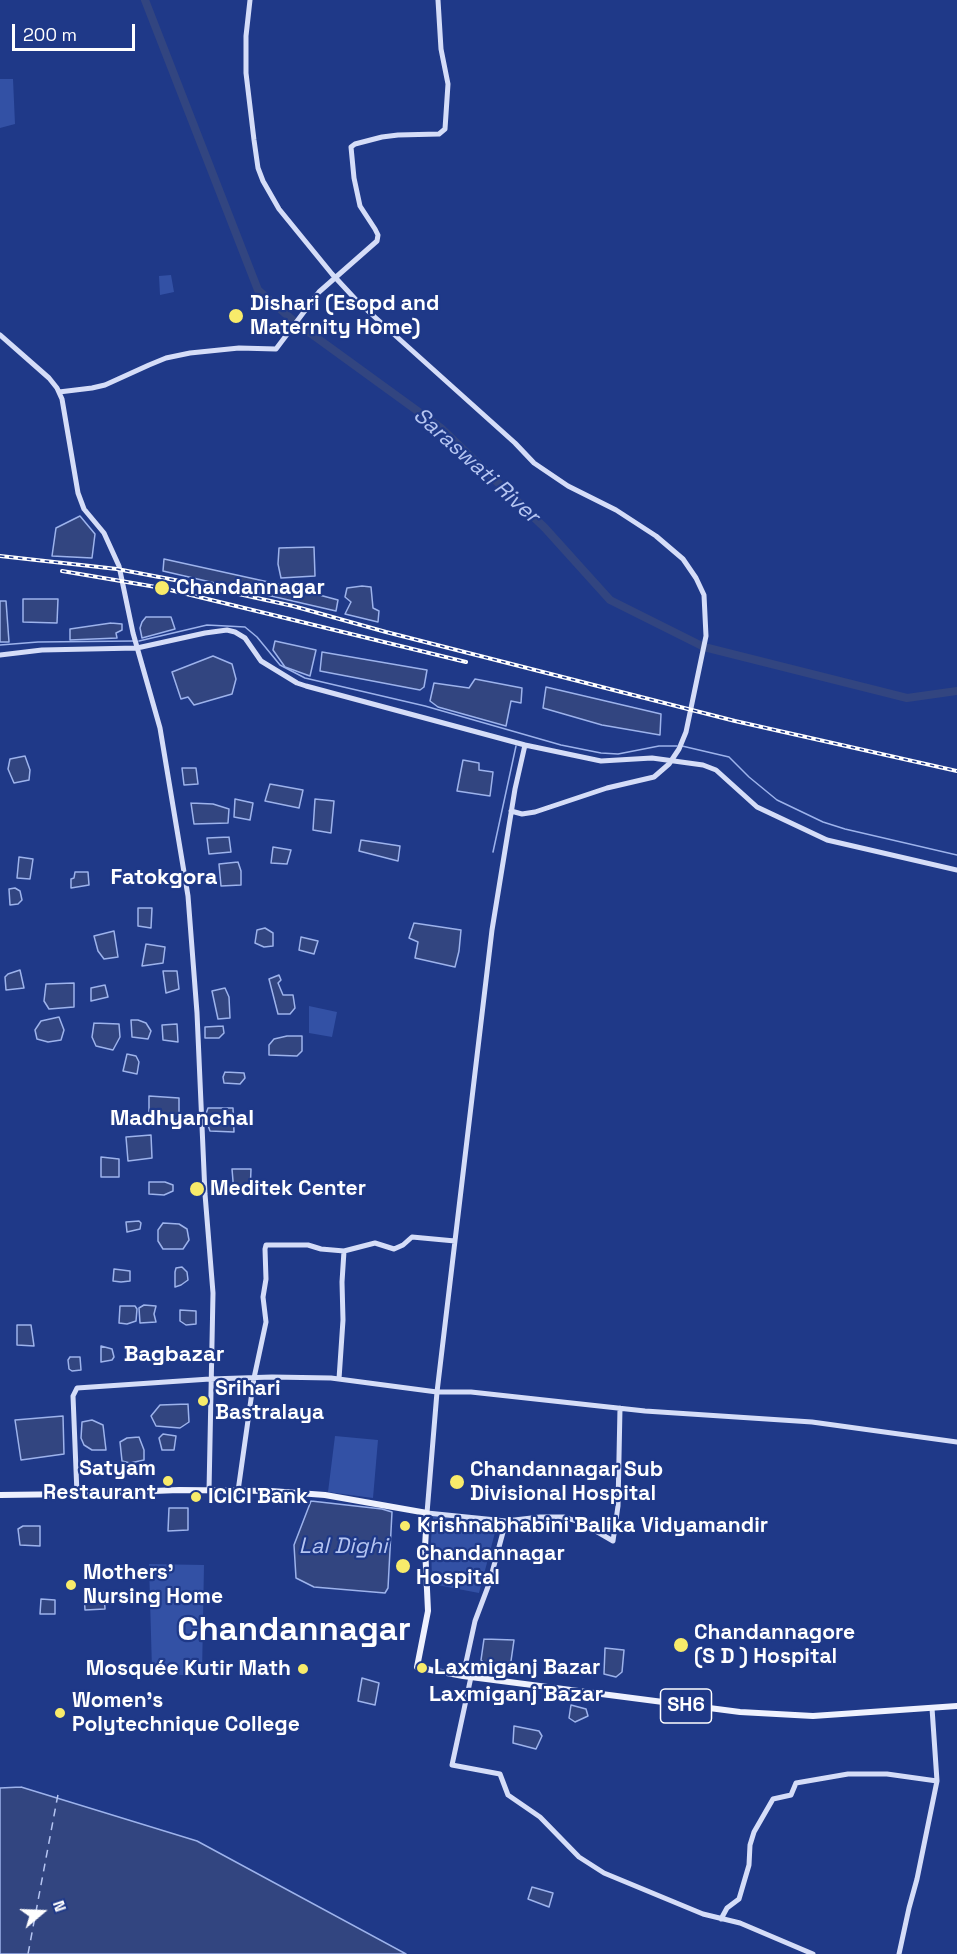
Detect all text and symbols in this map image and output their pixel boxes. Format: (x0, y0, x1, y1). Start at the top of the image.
scale bar (15, 12, 138, 50)
text: 200 m (23, 23, 77, 46)
place label: Dishari (Esopd and Maternity Home) (250, 291, 439, 341)
marker: Dishari (Esopd and Maternity Home) (227, 307, 245, 325)
water label: Saraswati River (408, 402, 544, 530)
place label: Chandannagar (176, 575, 325, 601)
marker: Chandannagar (153, 579, 171, 597)
district label: Fatokgora (110, 865, 218, 891)
district label: Madhyanchal (110, 1106, 254, 1132)
place label: Meditek Center (210, 1176, 366, 1202)
marker: Meditek Center (188, 1180, 206, 1198)
district label: Bagbazar (124, 1342, 224, 1368)
place label: Srihari Bastralaya (215, 1376, 324, 1426)
marker: Srihari Bastralaya (196, 1394, 210, 1408)
place label: Satyam Restaurant (43, 1456, 156, 1506)
place label: Chandannagar Sub Divisional Hospital (470, 1457, 663, 1507)
marker: Chandannagar Sub Divisional Hospital (448, 1473, 466, 1491)
marker: Satyam Restaurant (161, 1474, 175, 1488)
place label: ICICI Bank (208, 1484, 308, 1510)
marker: ICICI Bank (189, 1490, 203, 1504)
place label: Krishnabhabini Balika Vidyamandir (417, 1513, 768, 1539)
marker: Krishnabhabini Balika Vidyamandir (398, 1519, 412, 1533)
water label: Lal Dighi (299, 1534, 387, 1560)
place label: Chandannagar Hospital (416, 1541, 565, 1591)
marker: Chandannagar Hospital (394, 1557, 412, 1575)
place label: Mothers' Nursing Home (83, 1560, 223, 1610)
marker: Mothers' Nursing Home (64, 1578, 78, 1592)
district label: Chandannagar (177, 1611, 411, 1651)
place label: Chandannagore (S D ) Hospital (694, 1620, 855, 1670)
marker: Chandannagore (S D ) Hospital (672, 1636, 690, 1654)
place label: Laxmiganj Bazar (434, 1655, 600, 1681)
place label: Mosquée Kutir Math (86, 1656, 291, 1682)
marker: Laxmiganj Bazar (415, 1661, 429, 1675)
marker: Mosquée Kutir Math (296, 1662, 310, 1676)
district label: Laxmiganj Bazar (429, 1682, 603, 1708)
place label: Women's Polytechnique College (72, 1688, 300, 1738)
road number: SH6 (660, 1689, 712, 1723)
marker: Women's Polytechnique College (53, 1706, 67, 1720)
north arrow (12, 1882, 72, 1942)
text: N (48, 1897, 71, 1914)

